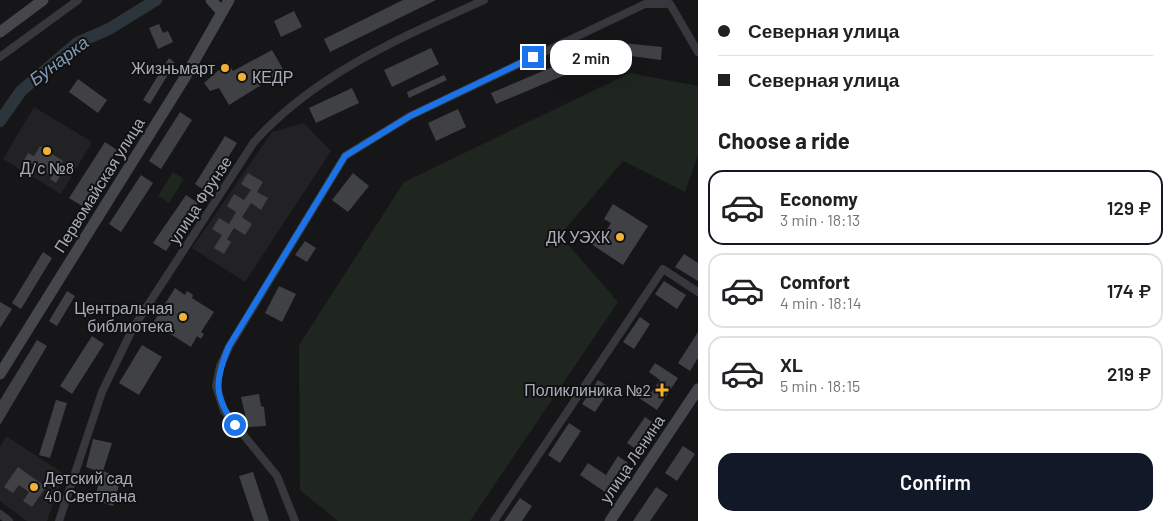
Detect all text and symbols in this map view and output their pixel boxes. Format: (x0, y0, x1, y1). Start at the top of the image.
text: Северная улица (748, 19, 899, 42)
water label: Бунарка (24, 31, 92, 90)
callout: 2 min (550, 40, 633, 74)
route end (522, 46, 544, 68)
text: 2 min (572, 48, 610, 67)
place label: Жизньмарт (131, 58, 216, 77)
marker: Жизньмарт (219, 62, 231, 74)
place label: КЕДР (252, 67, 294, 86)
text: Северная улица (748, 68, 899, 91)
marker: КЕДР (236, 71, 248, 83)
street label: Первомайская улица (49, 114, 148, 256)
text: Choose a ride (718, 127, 850, 153)
marker: Д/с №8 (41, 145, 53, 157)
street label: улица Фрунзе (164, 152, 235, 247)
place label: Д/с №8 (20, 158, 74, 177)
icon: car (720, 185, 765, 230)
text: Economy (780, 187, 858, 210)
text: 129 ₽ (1107, 196, 1151, 219)
text: 3 min · 18:13 (780, 210, 860, 229)
place label: ДК УЭХК (546, 227, 611, 246)
marker: ДК УЭХК (614, 231, 626, 243)
icon: car (720, 268, 765, 313)
text: Comfort (780, 270, 850, 293)
text: 174 ₽ (1107, 279, 1151, 302)
text: 4 min · 18:14 (780, 293, 862, 312)
place label: Центральная библиотека (74, 298, 173, 335)
marker: Центральная библиотека (177, 311, 189, 323)
icon: car (720, 351, 765, 396)
text: XL (780, 353, 803, 376)
text: 219 ₽ (1107, 362, 1151, 385)
text: 5 min · 18:15 (780, 376, 860, 395)
place label: Поликлиника №2 (524, 380, 651, 399)
marker: Поликлиника №2 (655, 383, 669, 397)
street label: улица Ленина (595, 411, 668, 506)
route start (224, 414, 246, 436)
button: Confirm (718, 453, 1153, 511)
place label: Детский сад 40 Светлана (44, 468, 136, 505)
marker: Детский сад 40 Светлана (28, 481, 40, 493)

